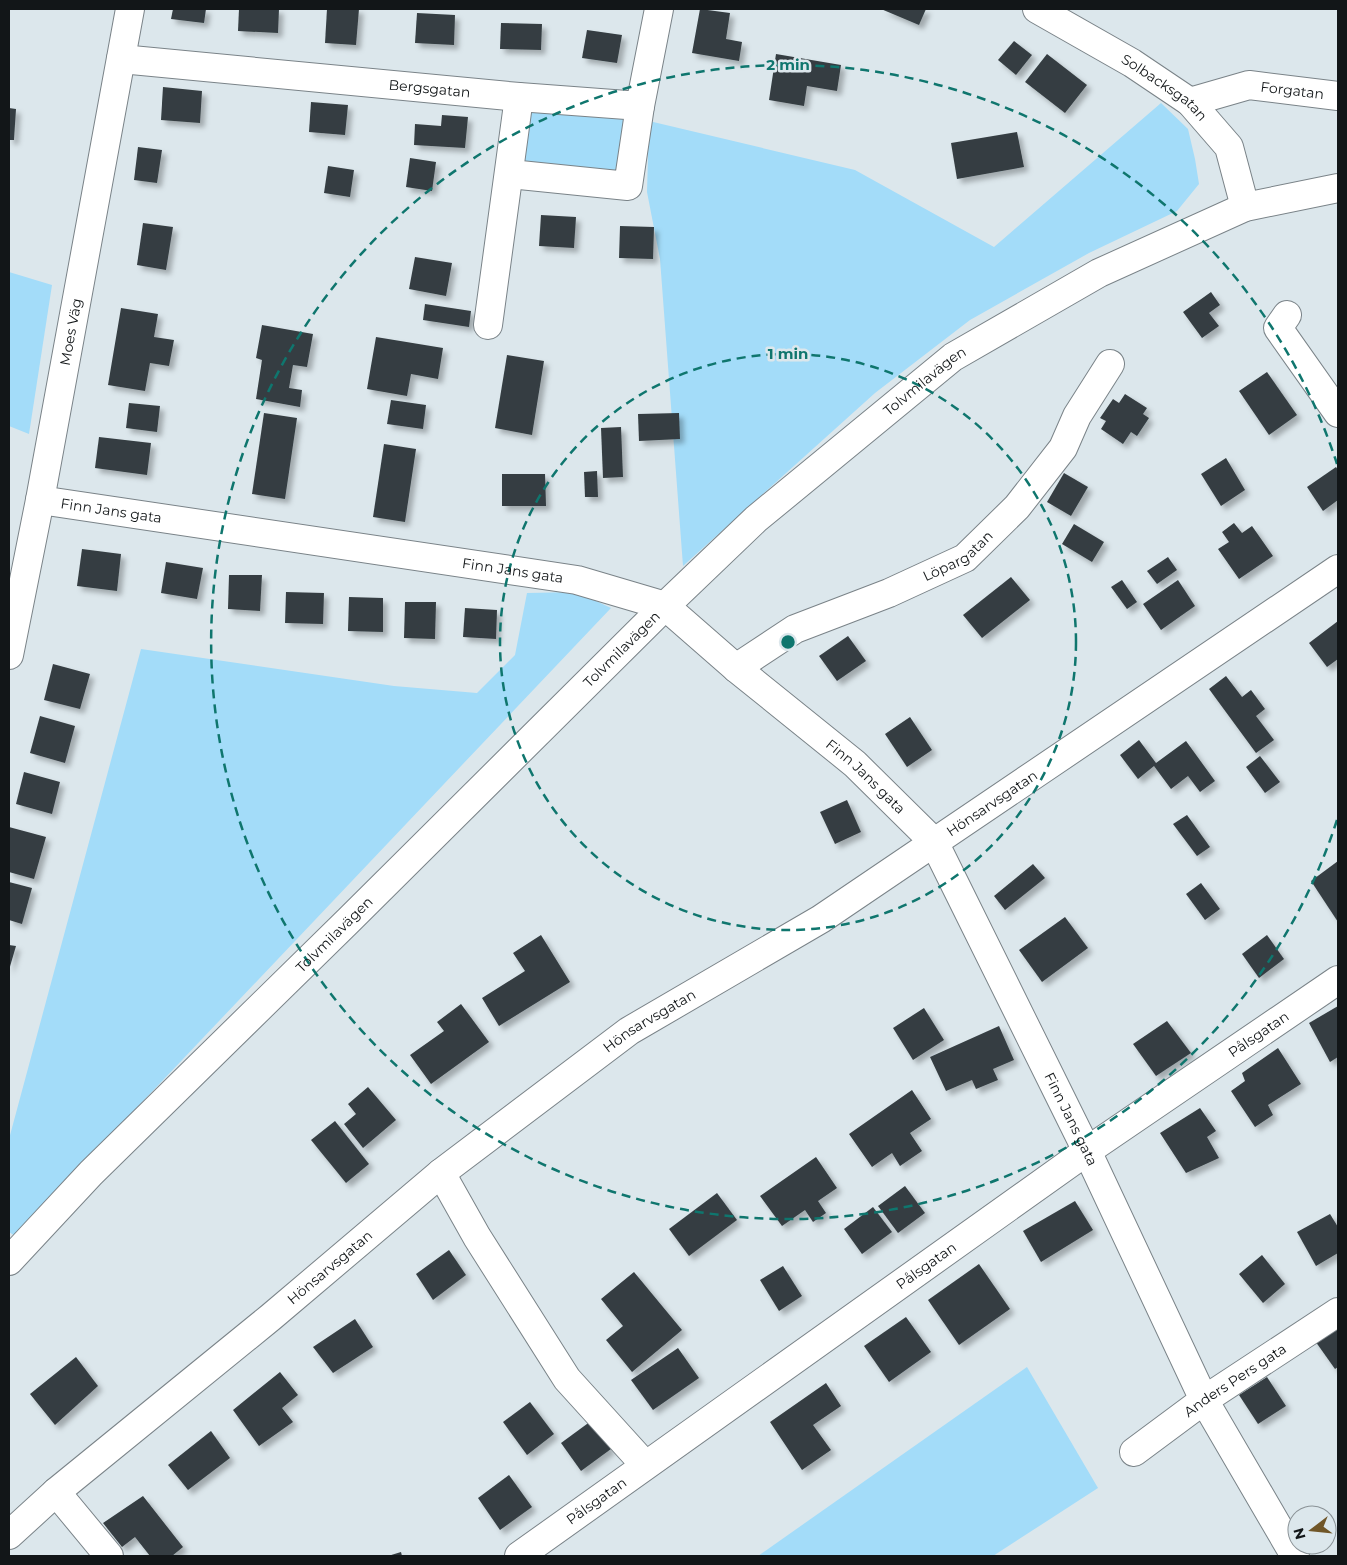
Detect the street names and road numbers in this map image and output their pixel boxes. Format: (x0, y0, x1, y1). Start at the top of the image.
street label: Solbacksgatan (1118, 50, 1211, 125)
street label: Bergsgatan (388, 76, 471, 101)
street label: Forgatan (1259, 78, 1325, 103)
street label: Moes Väg (56, 297, 86, 367)
street label: Tolvmilavägen (880, 342, 969, 420)
street label: Finn Jans gata (59, 494, 163, 527)
street label: Löpargatan (920, 527, 997, 585)
street label: Finn Jans gata (461, 554, 565, 587)
street label: Tolvmilavägen (579, 607, 664, 691)
street label: Finn Jans gata (822, 735, 909, 818)
street label: Hönsarvsgatan (943, 766, 1041, 840)
street label: Tolvmilavägen (292, 893, 377, 976)
street label: Hönsarvsgatan (599, 985, 699, 1056)
street label: Pålsgatan (1225, 1007, 1292, 1061)
street label: Finn Jans gata (1040, 1069, 1102, 1169)
street label: Hönsarvsgatan (284, 1226, 376, 1308)
street label: Pålsgatan (892, 1238, 960, 1293)
street label: Anders Pers gata (1180, 1339, 1290, 1421)
street label: Pålsgatan (563, 1473, 630, 1528)

